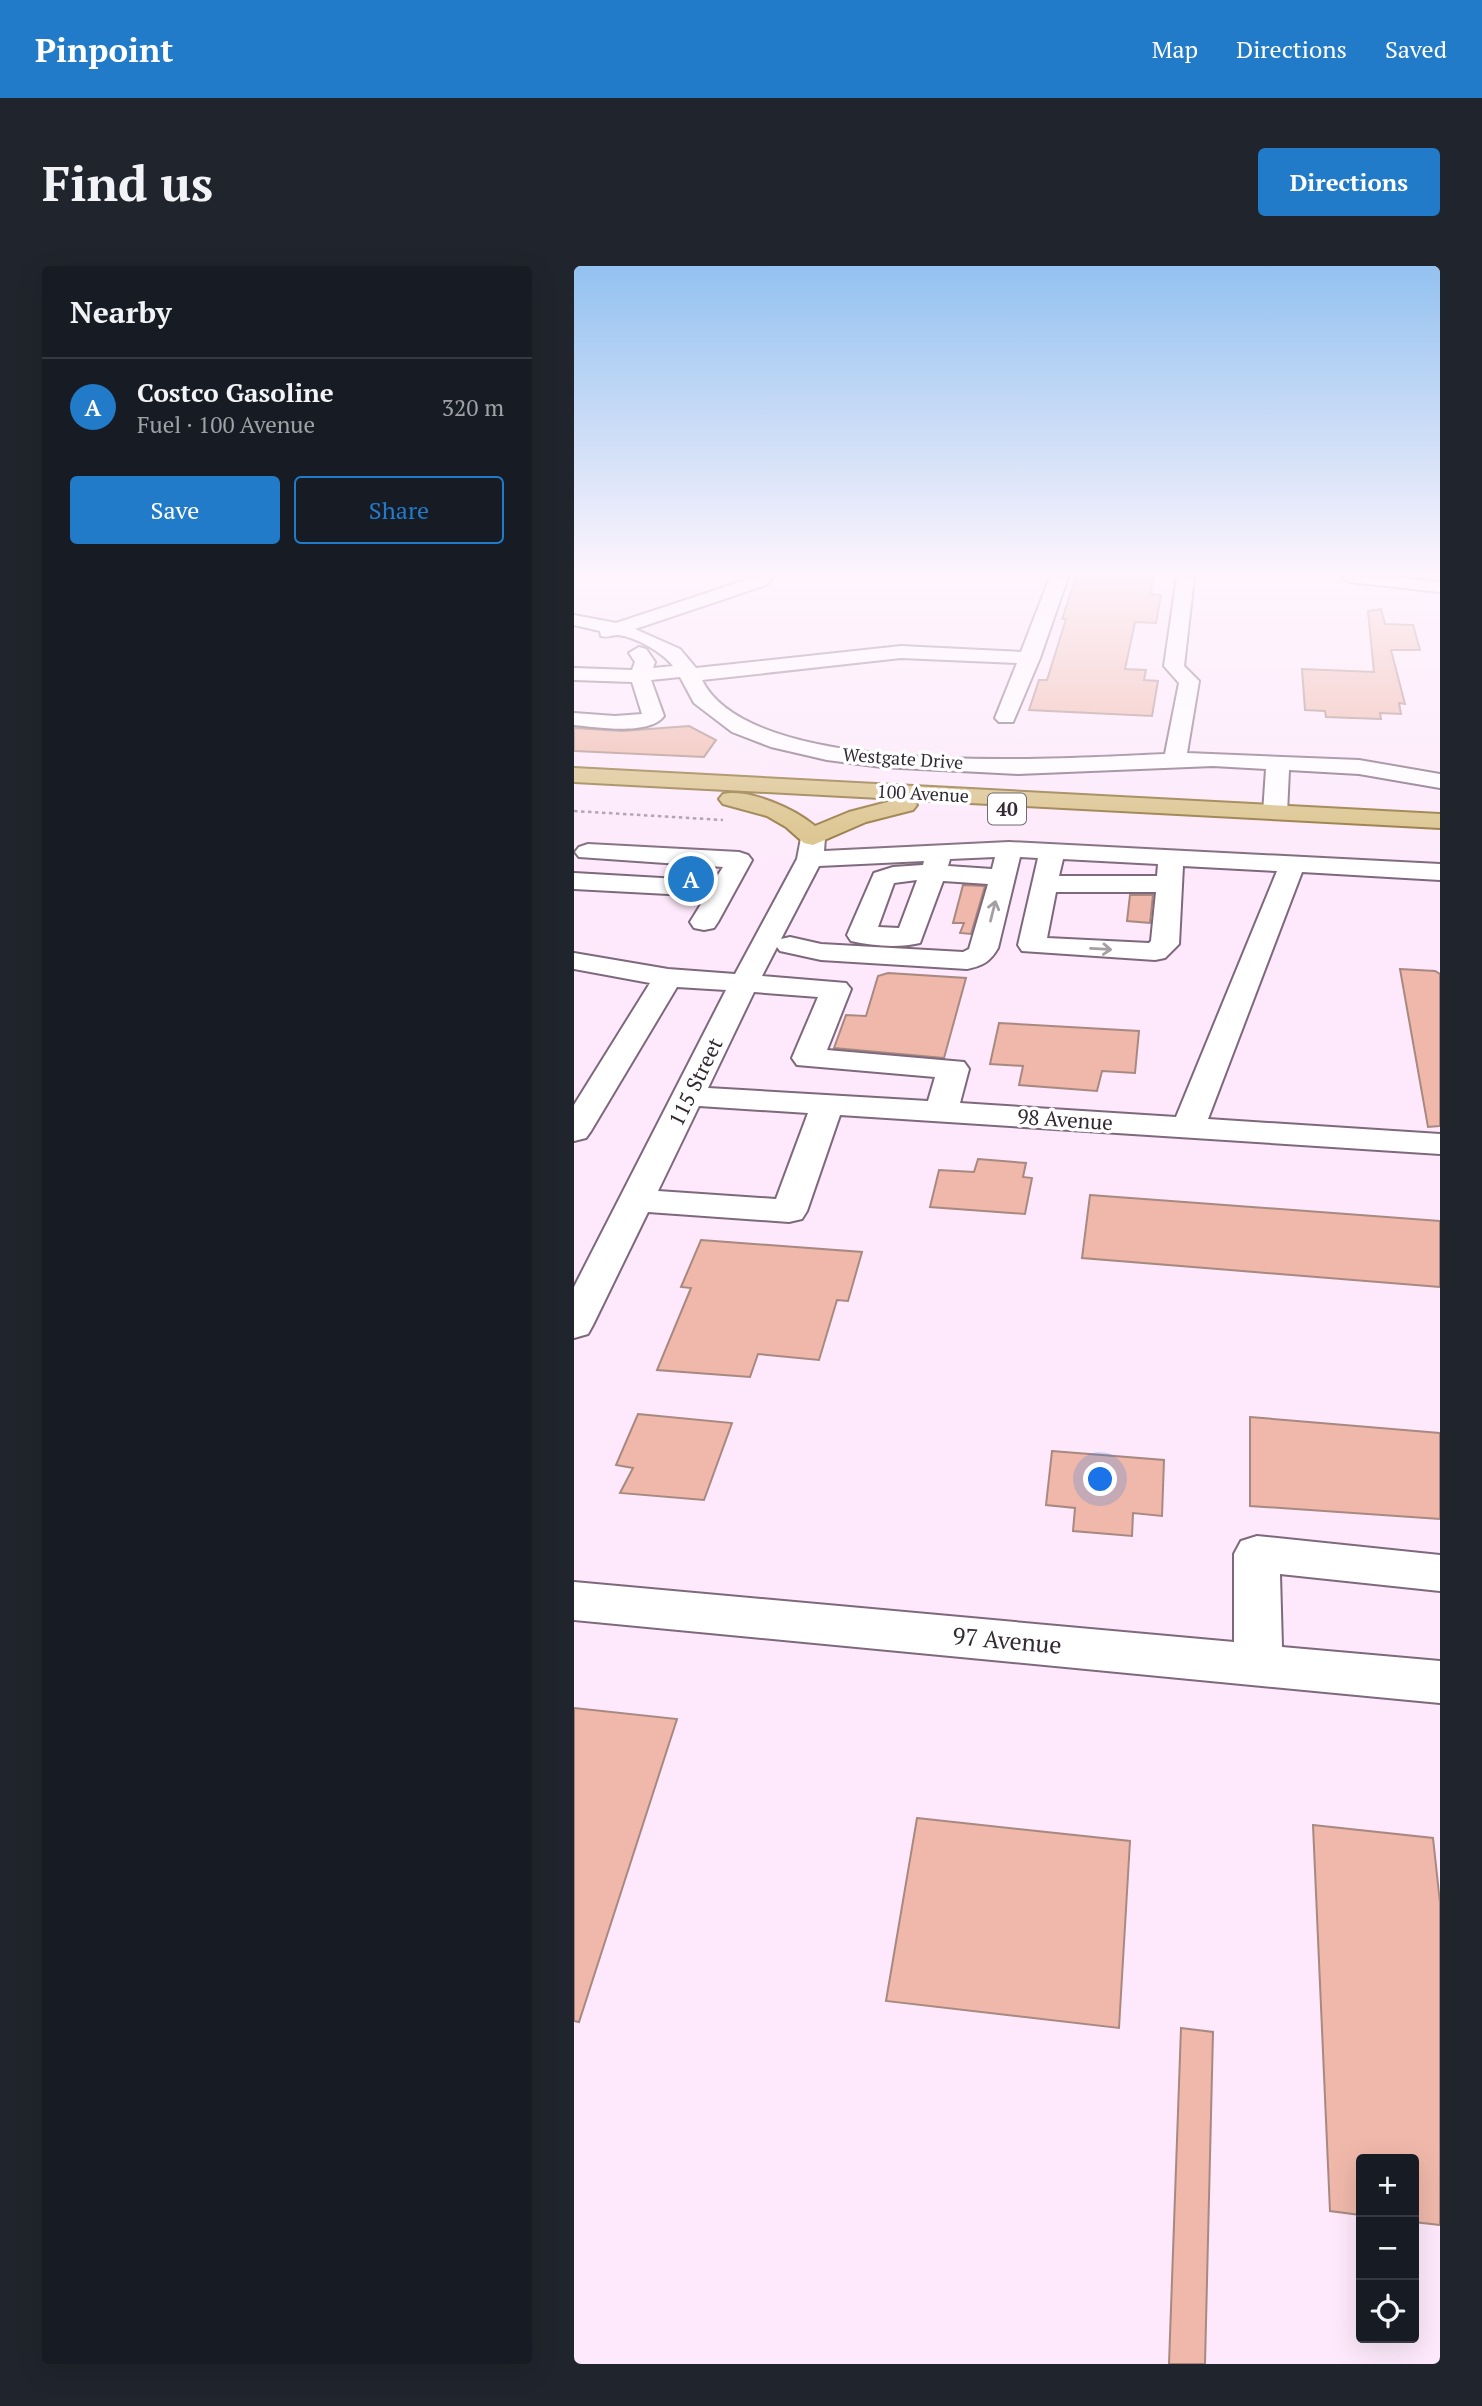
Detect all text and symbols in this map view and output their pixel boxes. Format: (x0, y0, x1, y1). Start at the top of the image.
text: Pinpoint (35, 28, 173, 71)
text: Map (1152, 33, 1198, 65)
text: Directions (1236, 33, 1347, 65)
text: Saved (1385, 33, 1447, 65)
button: Directions (1258, 148, 1440, 216)
text: Find us (42, 150, 213, 215)
text: Nearby (70, 292, 172, 332)
text: Costco Gasoline (137, 375, 334, 409)
text: A (85, 392, 101, 423)
text: 320 m (442, 392, 504, 423)
text: Fuel · 100 Avenue (137, 409, 315, 440)
button: Save (70, 476, 280, 544)
button: Share (294, 476, 504, 544)
street label: Westgate Drive (842, 742, 964, 774)
street label: 100 Avenue (877, 779, 969, 807)
road number: 40 (988, 794, 1026, 824)
pin: A (668, 853, 714, 905)
one-way arrow (987, 900, 1000, 923)
one-way arrow (1089, 943, 1111, 956)
street label: 115 Street (662, 1033, 729, 1130)
street label: 98 Avenue (1016, 1102, 1114, 1136)
your location (1083, 1462, 1117, 1496)
street label: 97 Avenue (951, 1619, 1063, 1661)
map controls (1356, 2154, 1419, 2343)
button: + (1356, 2154, 1419, 2217)
button: − (1356, 2217, 1419, 2280)
button: locate (1356, 2280, 1419, 2343)

